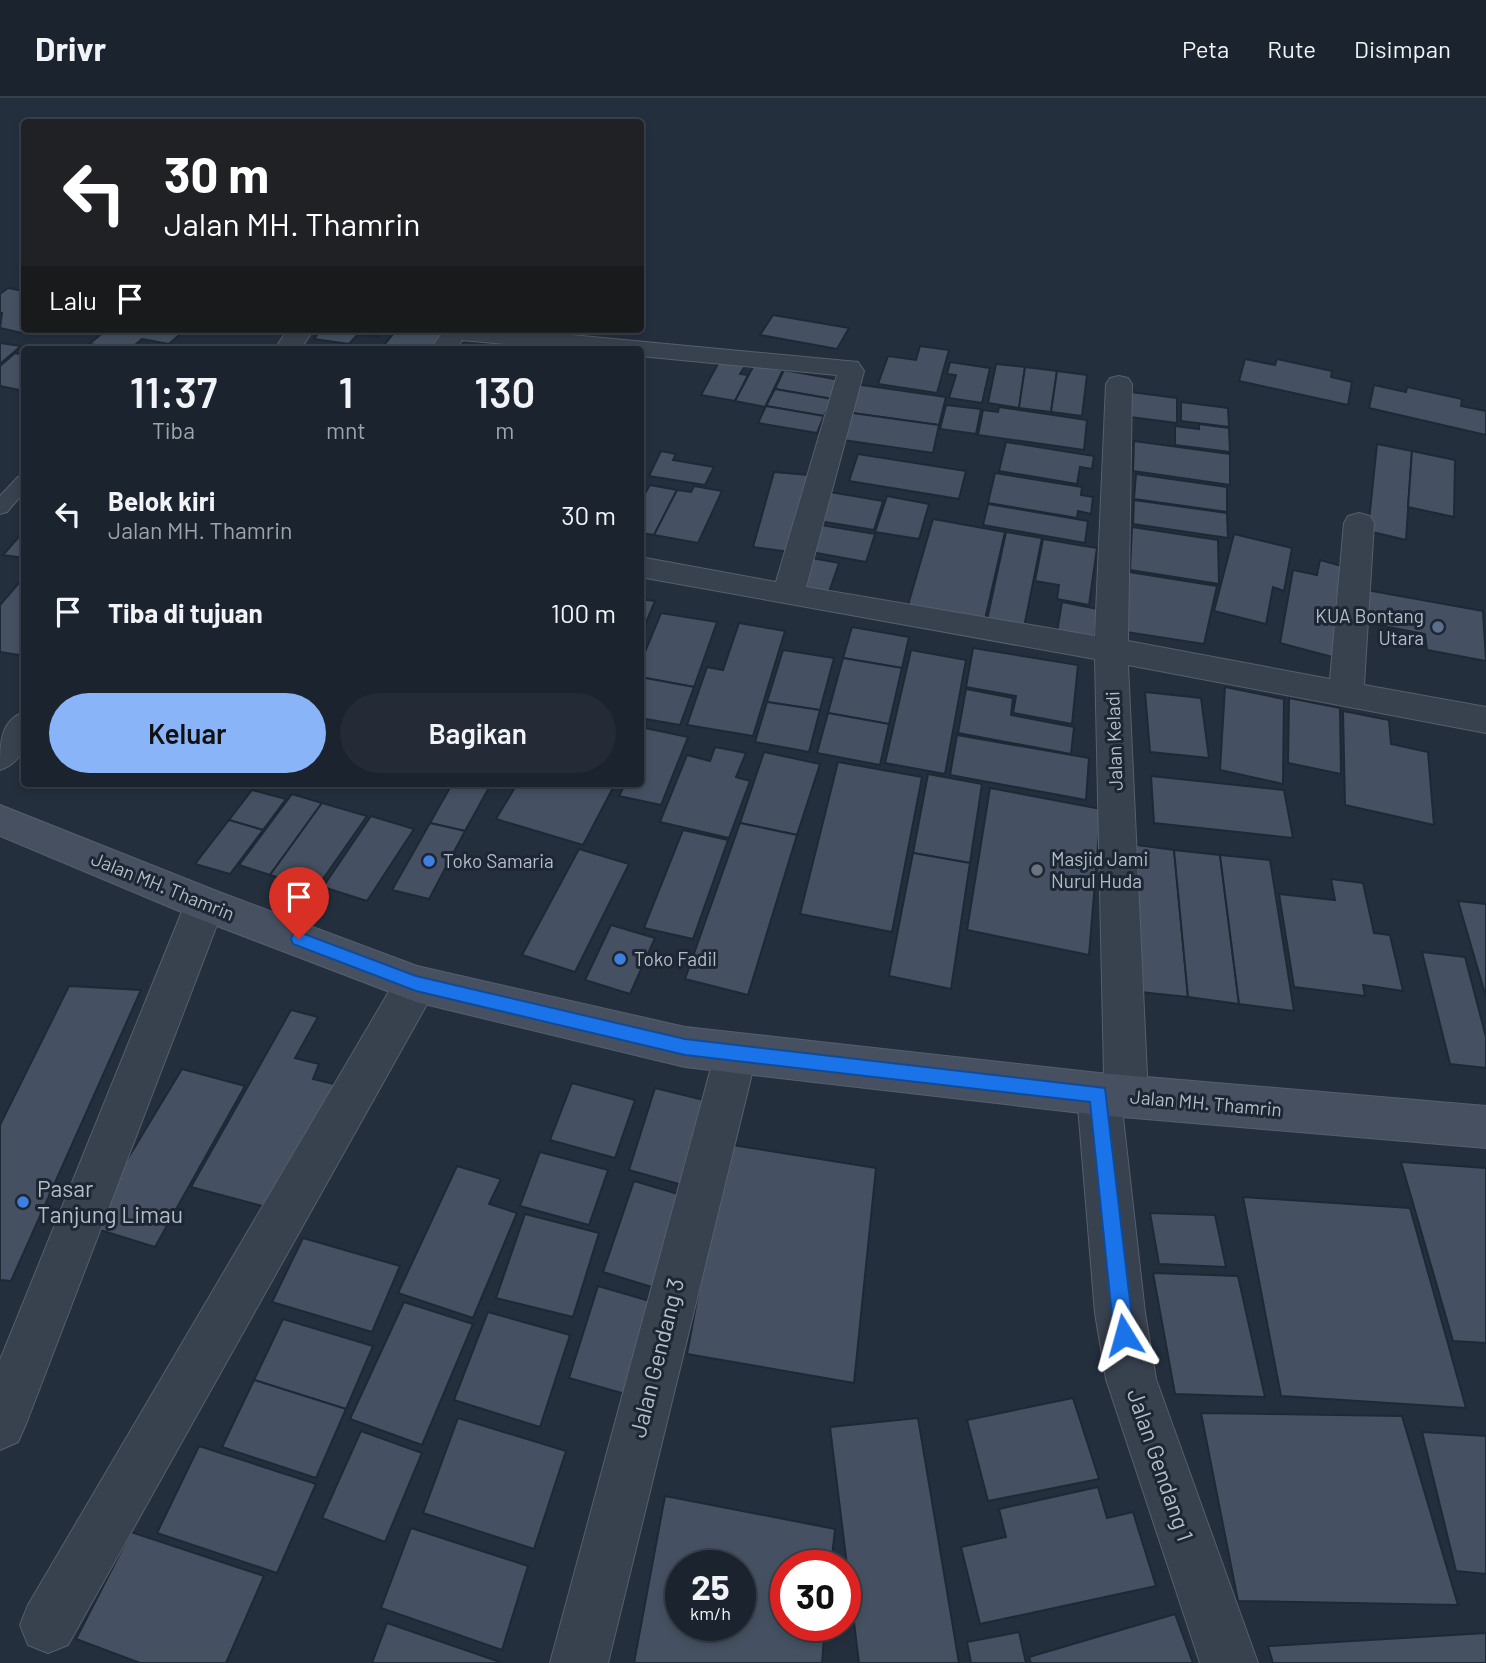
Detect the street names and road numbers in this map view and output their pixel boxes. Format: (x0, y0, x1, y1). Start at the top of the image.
street label: Jalan Keladi (1100, 691, 1127, 791)
street label: Jalan MH. Thamrin (88, 846, 238, 925)
street label: Jalan MH. Thamrin (1129, 1084, 1283, 1121)
street label: Jalan Gendang 3 (623, 1275, 689, 1440)
street label: Jalan Gendang 1 (1122, 1385, 1200, 1545)

